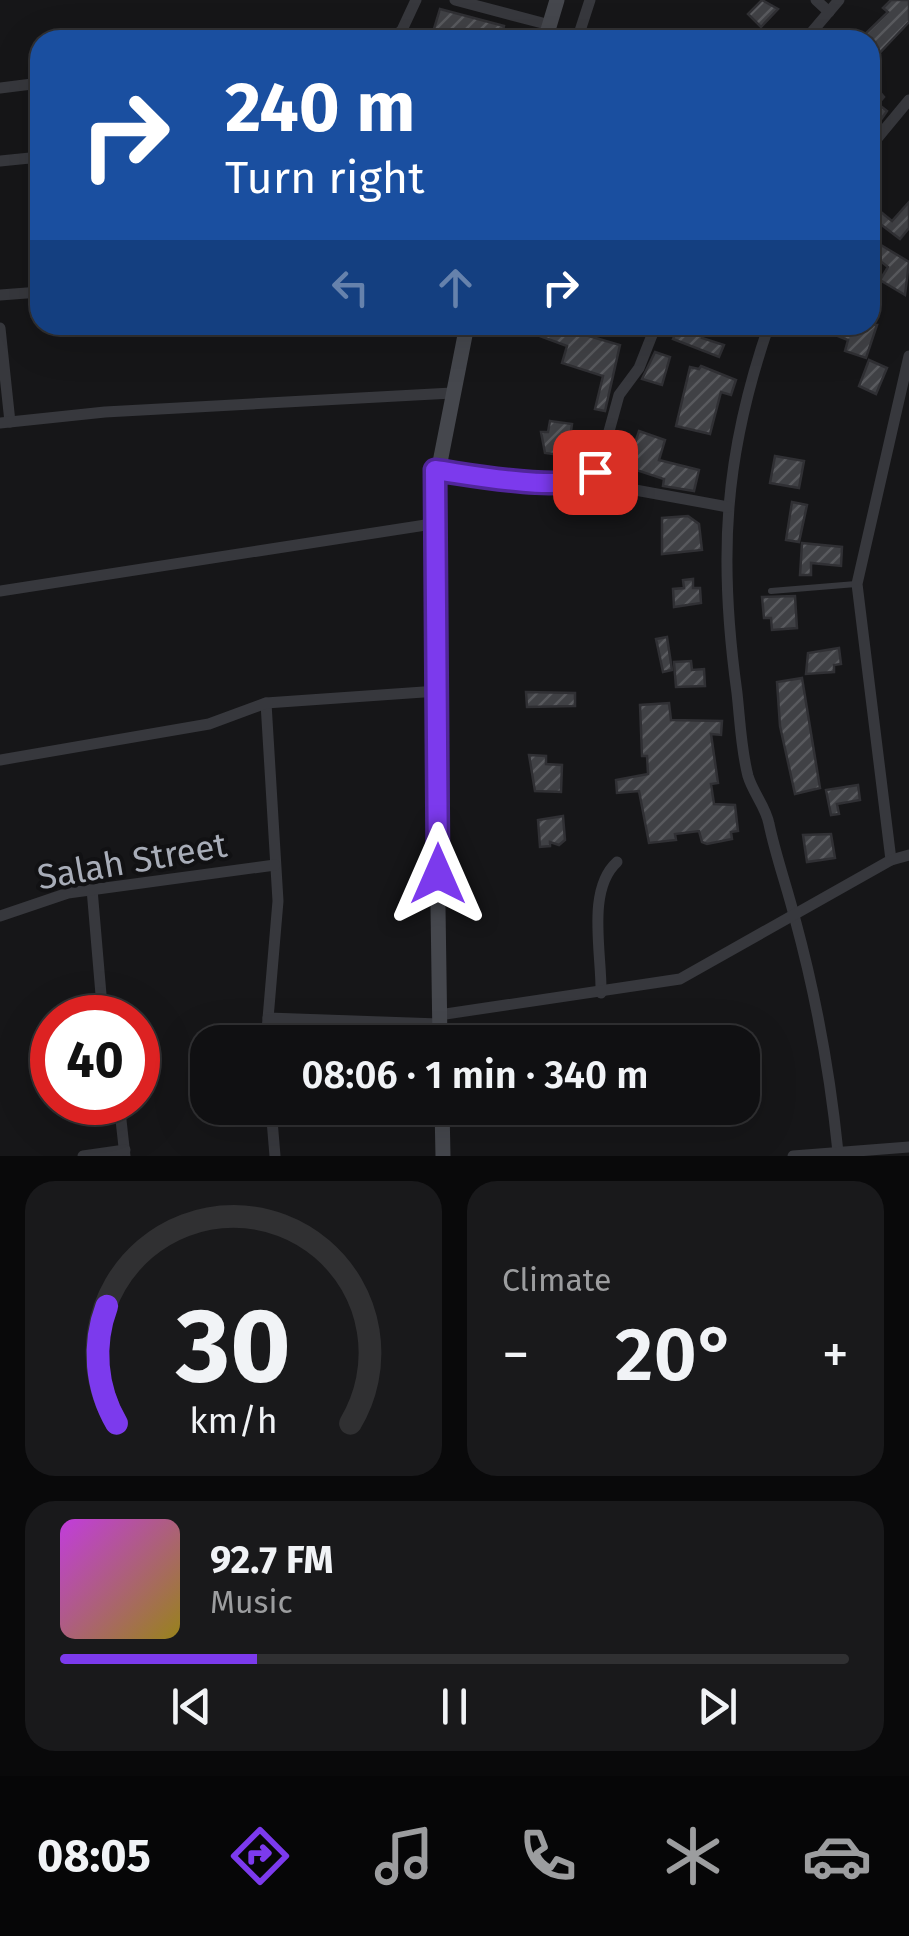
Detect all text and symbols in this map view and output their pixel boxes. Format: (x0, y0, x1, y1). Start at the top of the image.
text: 240 m (225, 66, 415, 150)
icon: right (60, 70, 190, 200)
text: Turn right (225, 151, 424, 205)
icon: left (323, 260, 378, 315)
icon: ahead (428, 260, 483, 315)
icon: right (533, 260, 588, 315)
pin (553, 430, 638, 515)
icon: arrive (568, 445, 623, 500)
position arrow (386, 822, 490, 926)
street label: Salah Street (34, 824, 230, 898)
speed limit sign: 40 (30, 995, 160, 1125)
text: 08:06 · 1 min · 340 m (301, 1052, 649, 1098)
text: Climate (502, 1261, 611, 1299)
text: 30 (175, 1284, 291, 1409)
text: 20° (615, 1310, 736, 1400)
text: − (502, 1322, 530, 1388)
text: + (822, 1322, 849, 1388)
text: km/h (189, 1400, 278, 1442)
text: 92.7 FM (210, 1537, 333, 1583)
text: Music (210, 1583, 293, 1621)
icon: previous (164, 1679, 219, 1734)
icon: pause (427, 1679, 482, 1734)
icon: next (690, 1679, 745, 1734)
icon: directions (225, 1821, 295, 1891)
icon: music (369, 1821, 439, 1891)
icon: phone (513, 1821, 583, 1891)
icon: climate (658, 1821, 728, 1891)
icon: car (802, 1821, 872, 1891)
text: 08:05 (37, 1829, 151, 1883)

